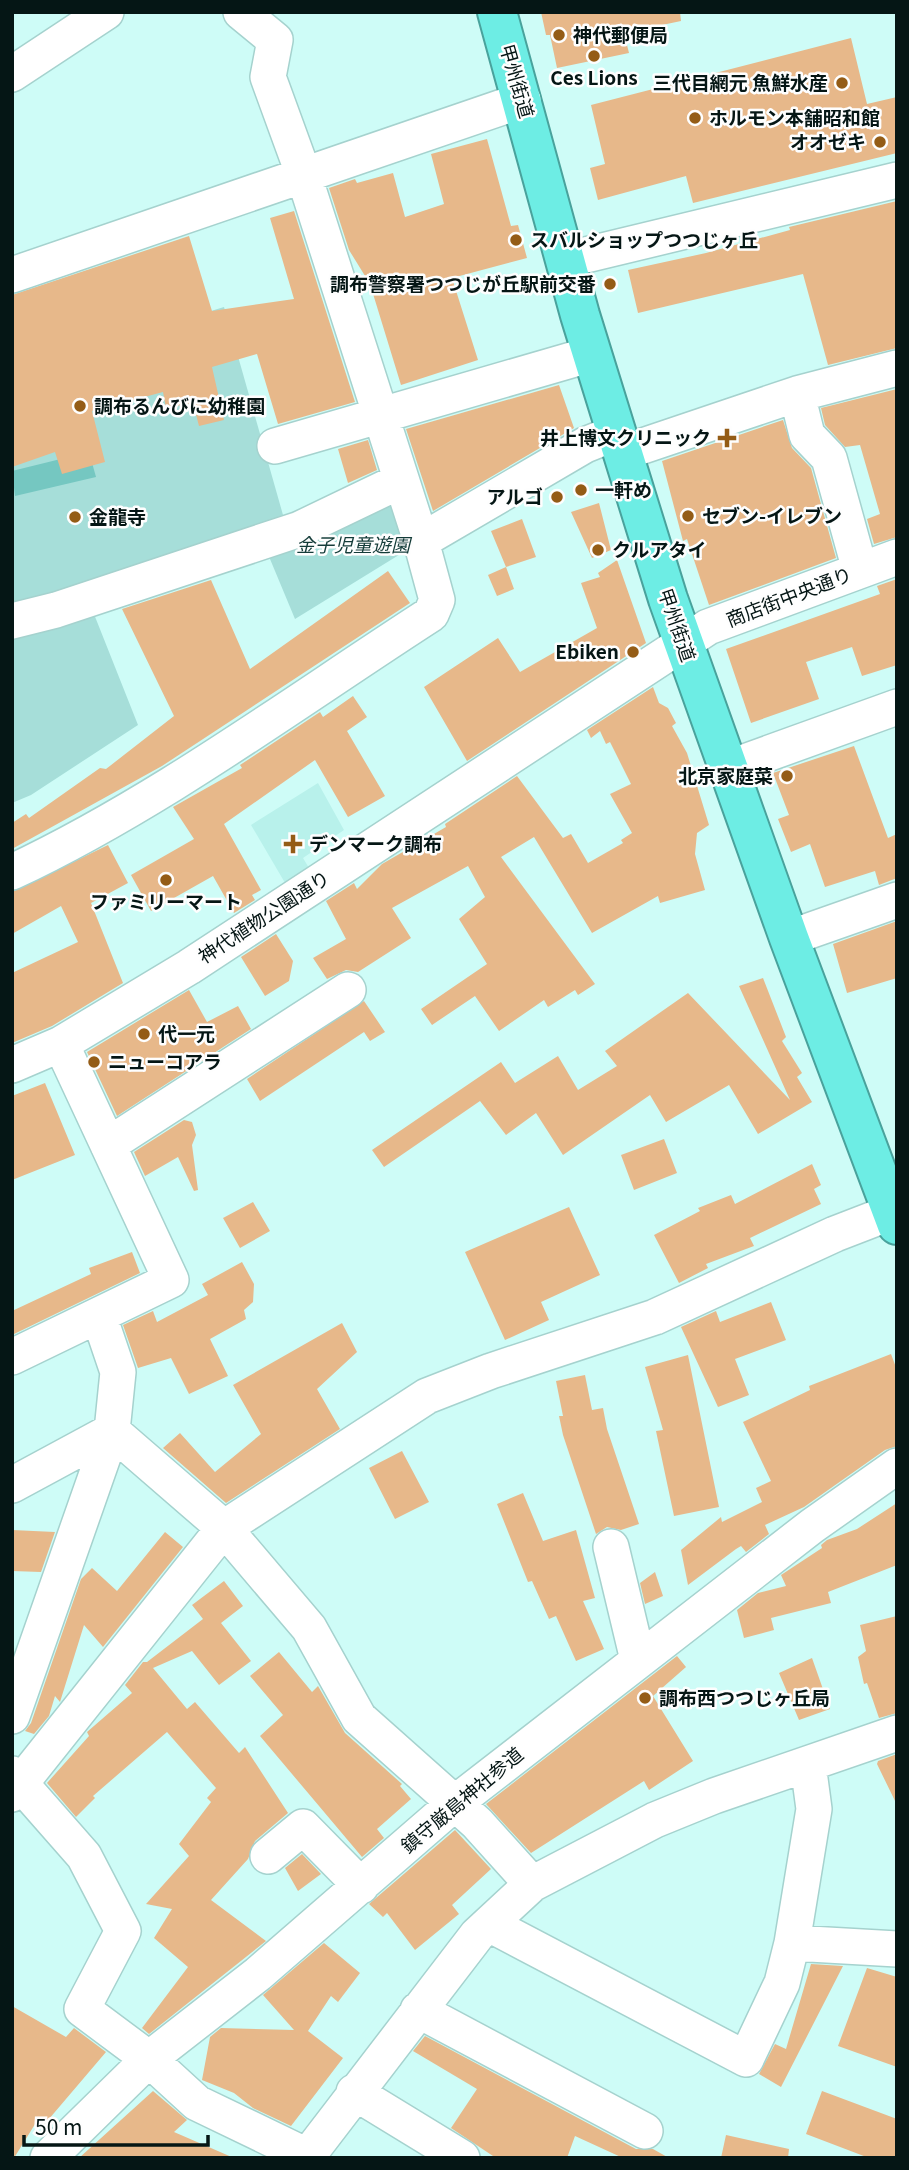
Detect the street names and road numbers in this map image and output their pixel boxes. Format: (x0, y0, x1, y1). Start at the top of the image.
street label: 甲州街道 (495, 40, 542, 121)
street label: 商店街中央通り (722, 559, 855, 632)
street label: 甲州街道 (653, 584, 704, 665)
street label: 神代植物公園通り (192, 863, 334, 968)
street label: 鎮守厳島神社参道 (394, 1740, 528, 1858)

